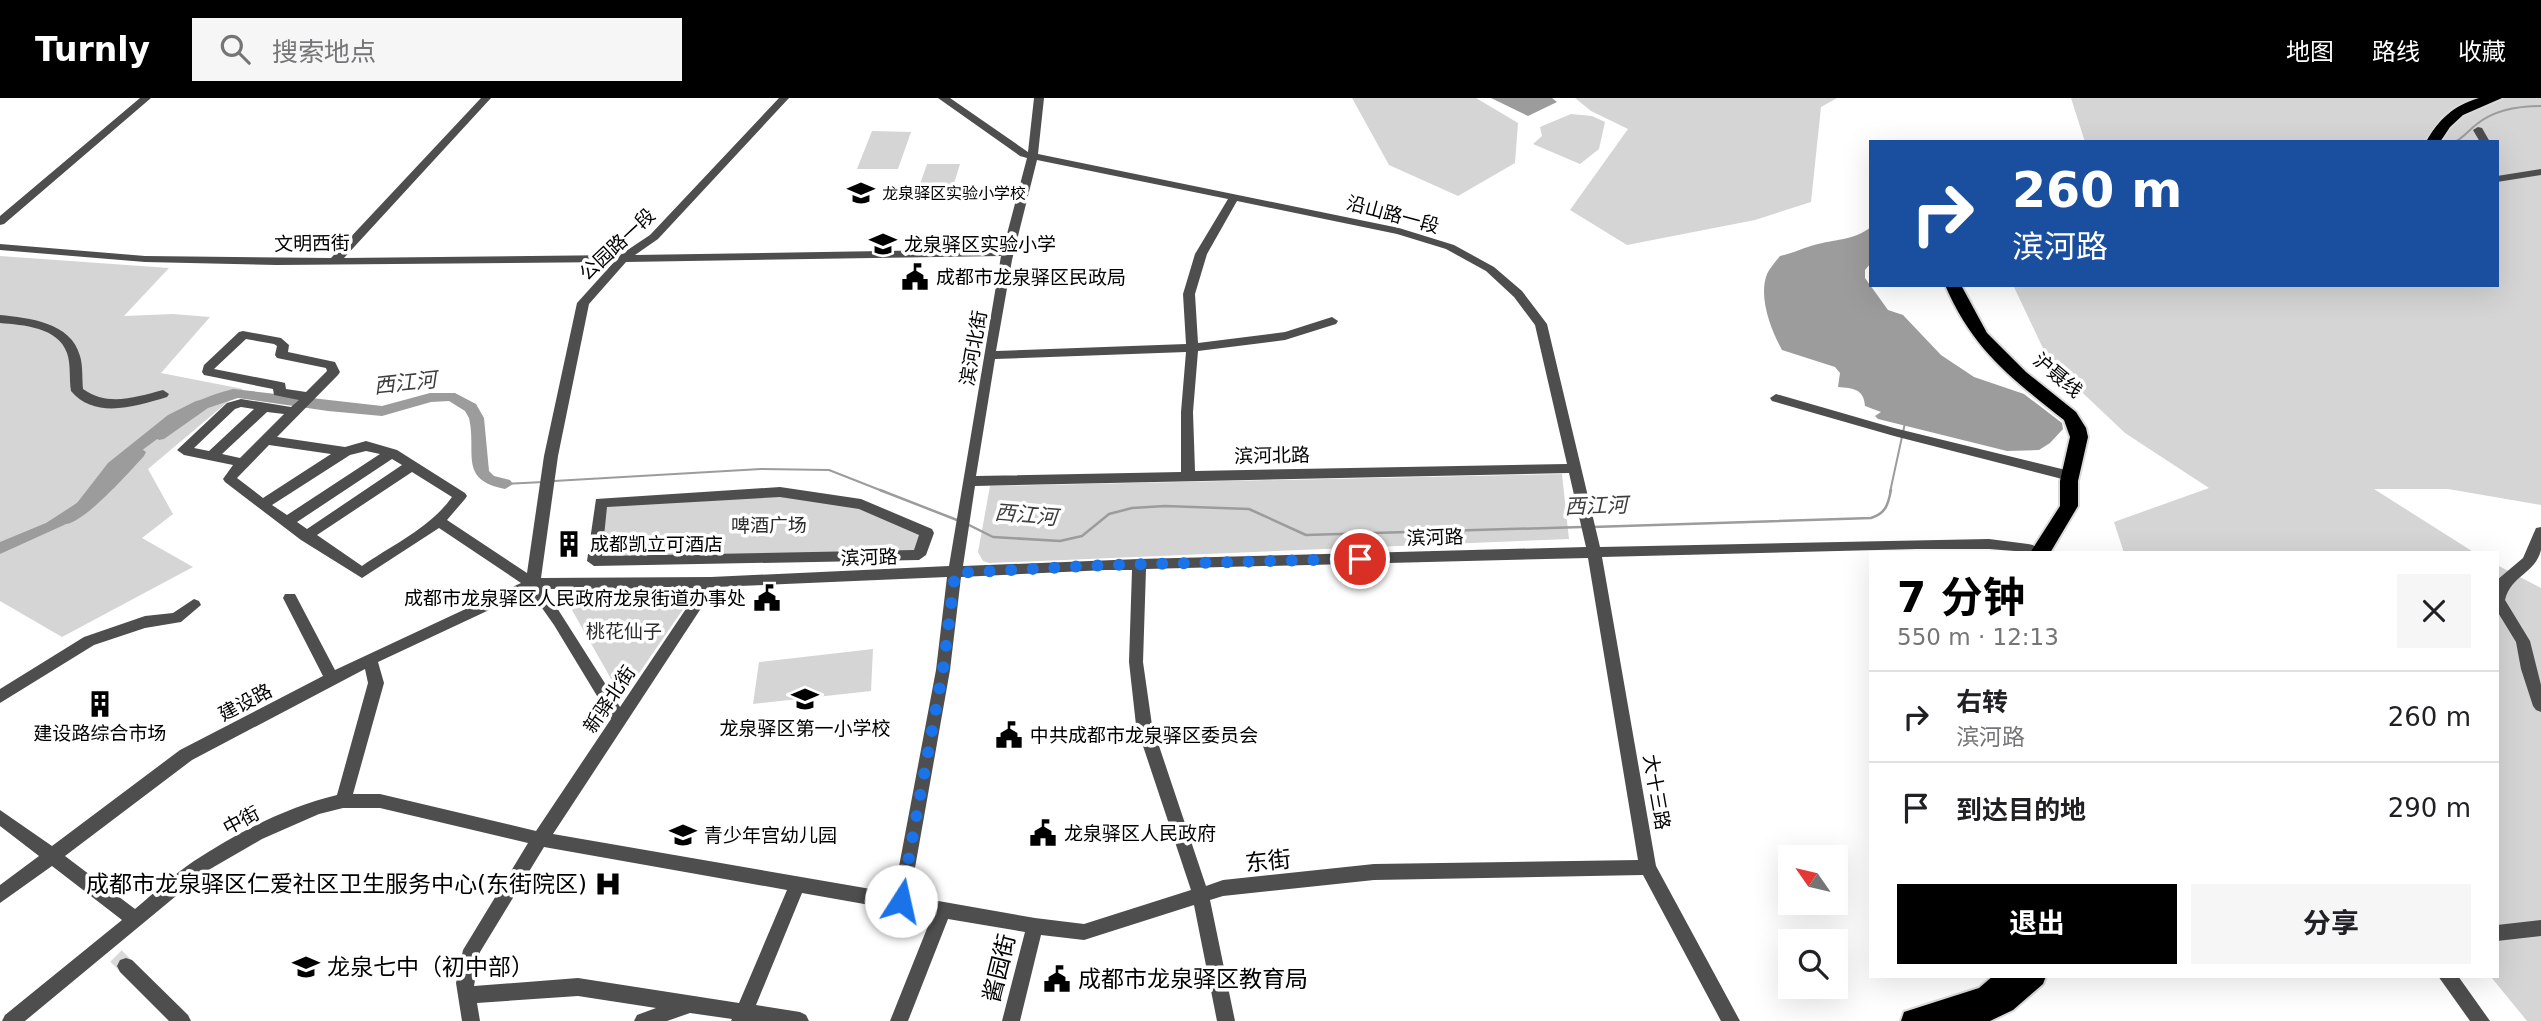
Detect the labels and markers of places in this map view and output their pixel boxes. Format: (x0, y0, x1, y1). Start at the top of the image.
school or university icon: 龙泉驿区实验小学校 (846, 178, 876, 208)
place label: 龙泉驿区实验小学校 (882, 184, 1026, 203)
school or university icon: 龙泉驿区实验小学 (868, 229, 898, 259)
place label: 龙泉驿区实验小学 (904, 233, 1056, 255)
public building icon: 成都市龙泉驿区民政局 (900, 262, 930, 292)
place label: 成都市龙泉驿区民政局 (936, 266, 1126, 288)
building icon: 成都凯立可酒店 (554, 529, 584, 559)
pin (1330, 529, 1390, 589)
place label: 成都凯立可酒店 (590, 533, 723, 555)
public building icon: 成都市龙泉驿区人民政府龙泉街道办事处 (752, 583, 782, 613)
place label: 成都市龙泉驿区人民政府龙泉街道办事处 (404, 587, 746, 609)
school or university icon: 龙泉驿区第一小学校 (790, 684, 820, 714)
building icon: 建设路综合市场 (85, 689, 115, 719)
place label: 龙泉驿区第一小学校 (719, 717, 891, 739)
public building icon: 中共成都市龙泉驿区委员会 (994, 720, 1024, 750)
place label: 建设路综合市场 (33, 722, 167, 744)
place label: 中共成都市龙泉驿区委员会 (1030, 724, 1258, 746)
public building icon: 龙泉驿区人民政府 (1028, 818, 1058, 848)
school or university icon: 青少年宫幼儿园 (668, 820, 698, 850)
place label: 龙泉驿区人民政府 (1064, 822, 1216, 844)
place label: 青少年宫幼儿园 (704, 824, 837, 846)
hospital icon: 成都市龙泉驿区仁爱社区卫生服务中心(东街院区) (593, 869, 623, 899)
place label: 成都市龙泉驿区仁爱社区卫生服务中心(东街院区) (86, 871, 587, 897)
school or university icon: 龙泉七中（初中部） (291, 952, 321, 982)
place label: 龙泉七中（初中部） (327, 954, 534, 980)
public building icon: 成都市龙泉驿区教育局 (1042, 964, 1072, 994)
place label: 成都市龙泉驿区教育局 (1078, 966, 1308, 992)

